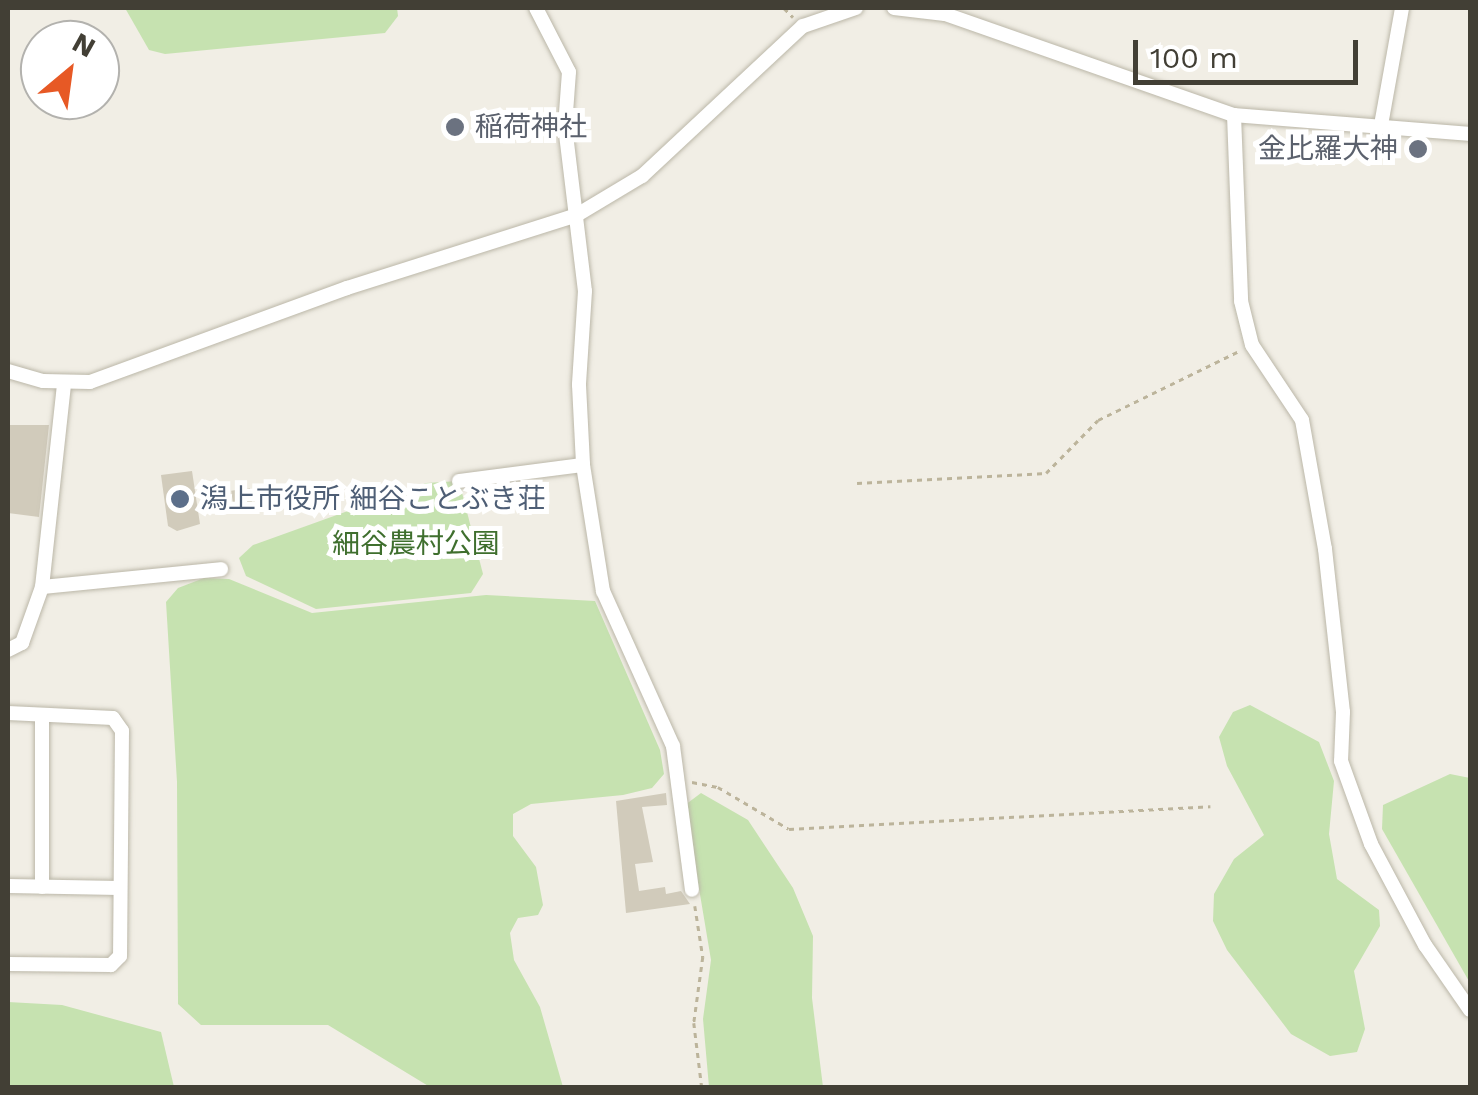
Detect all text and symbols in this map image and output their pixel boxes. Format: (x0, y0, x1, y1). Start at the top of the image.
north arrow (20, 20, 120, 120)
scale bar (1138, 20, 1363, 82)
text: N (67, 26, 101, 65)
text: 100 m (1150, 40, 1238, 75)
place label: 稲荷神社 (475, 110, 587, 144)
marker: 稲荷神社 (444, 116, 466, 138)
place label: 金比羅大神 (1258, 132, 1398, 166)
marker: 金比羅大神 (1407, 138, 1429, 160)
place label: 潟上市役所 細谷ことぶき荘 (200, 482, 546, 516)
marker: 潟上市役所 細谷ことぶき荘 (169, 488, 191, 510)
park label: 細谷農村公園 (332, 527, 500, 561)

